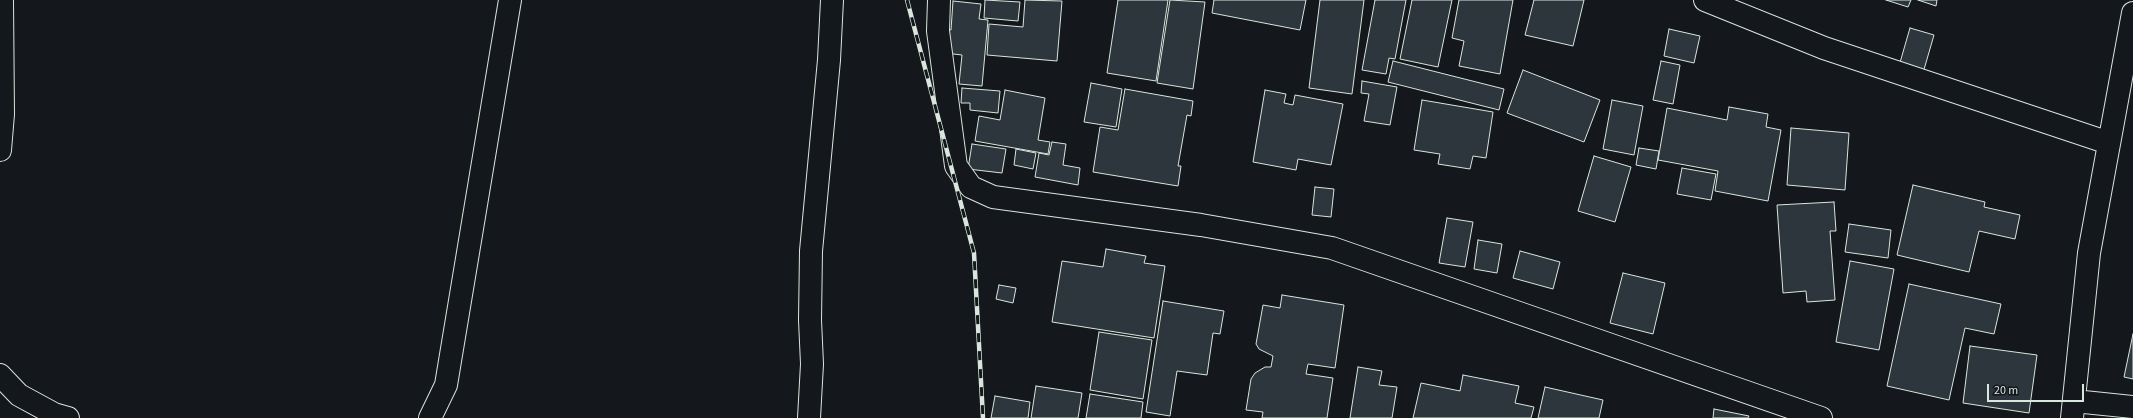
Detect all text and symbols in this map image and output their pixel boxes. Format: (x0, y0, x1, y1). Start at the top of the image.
scale bar (1989, 376, 2086, 402)
text: 20 m (1994, 382, 2018, 399)

